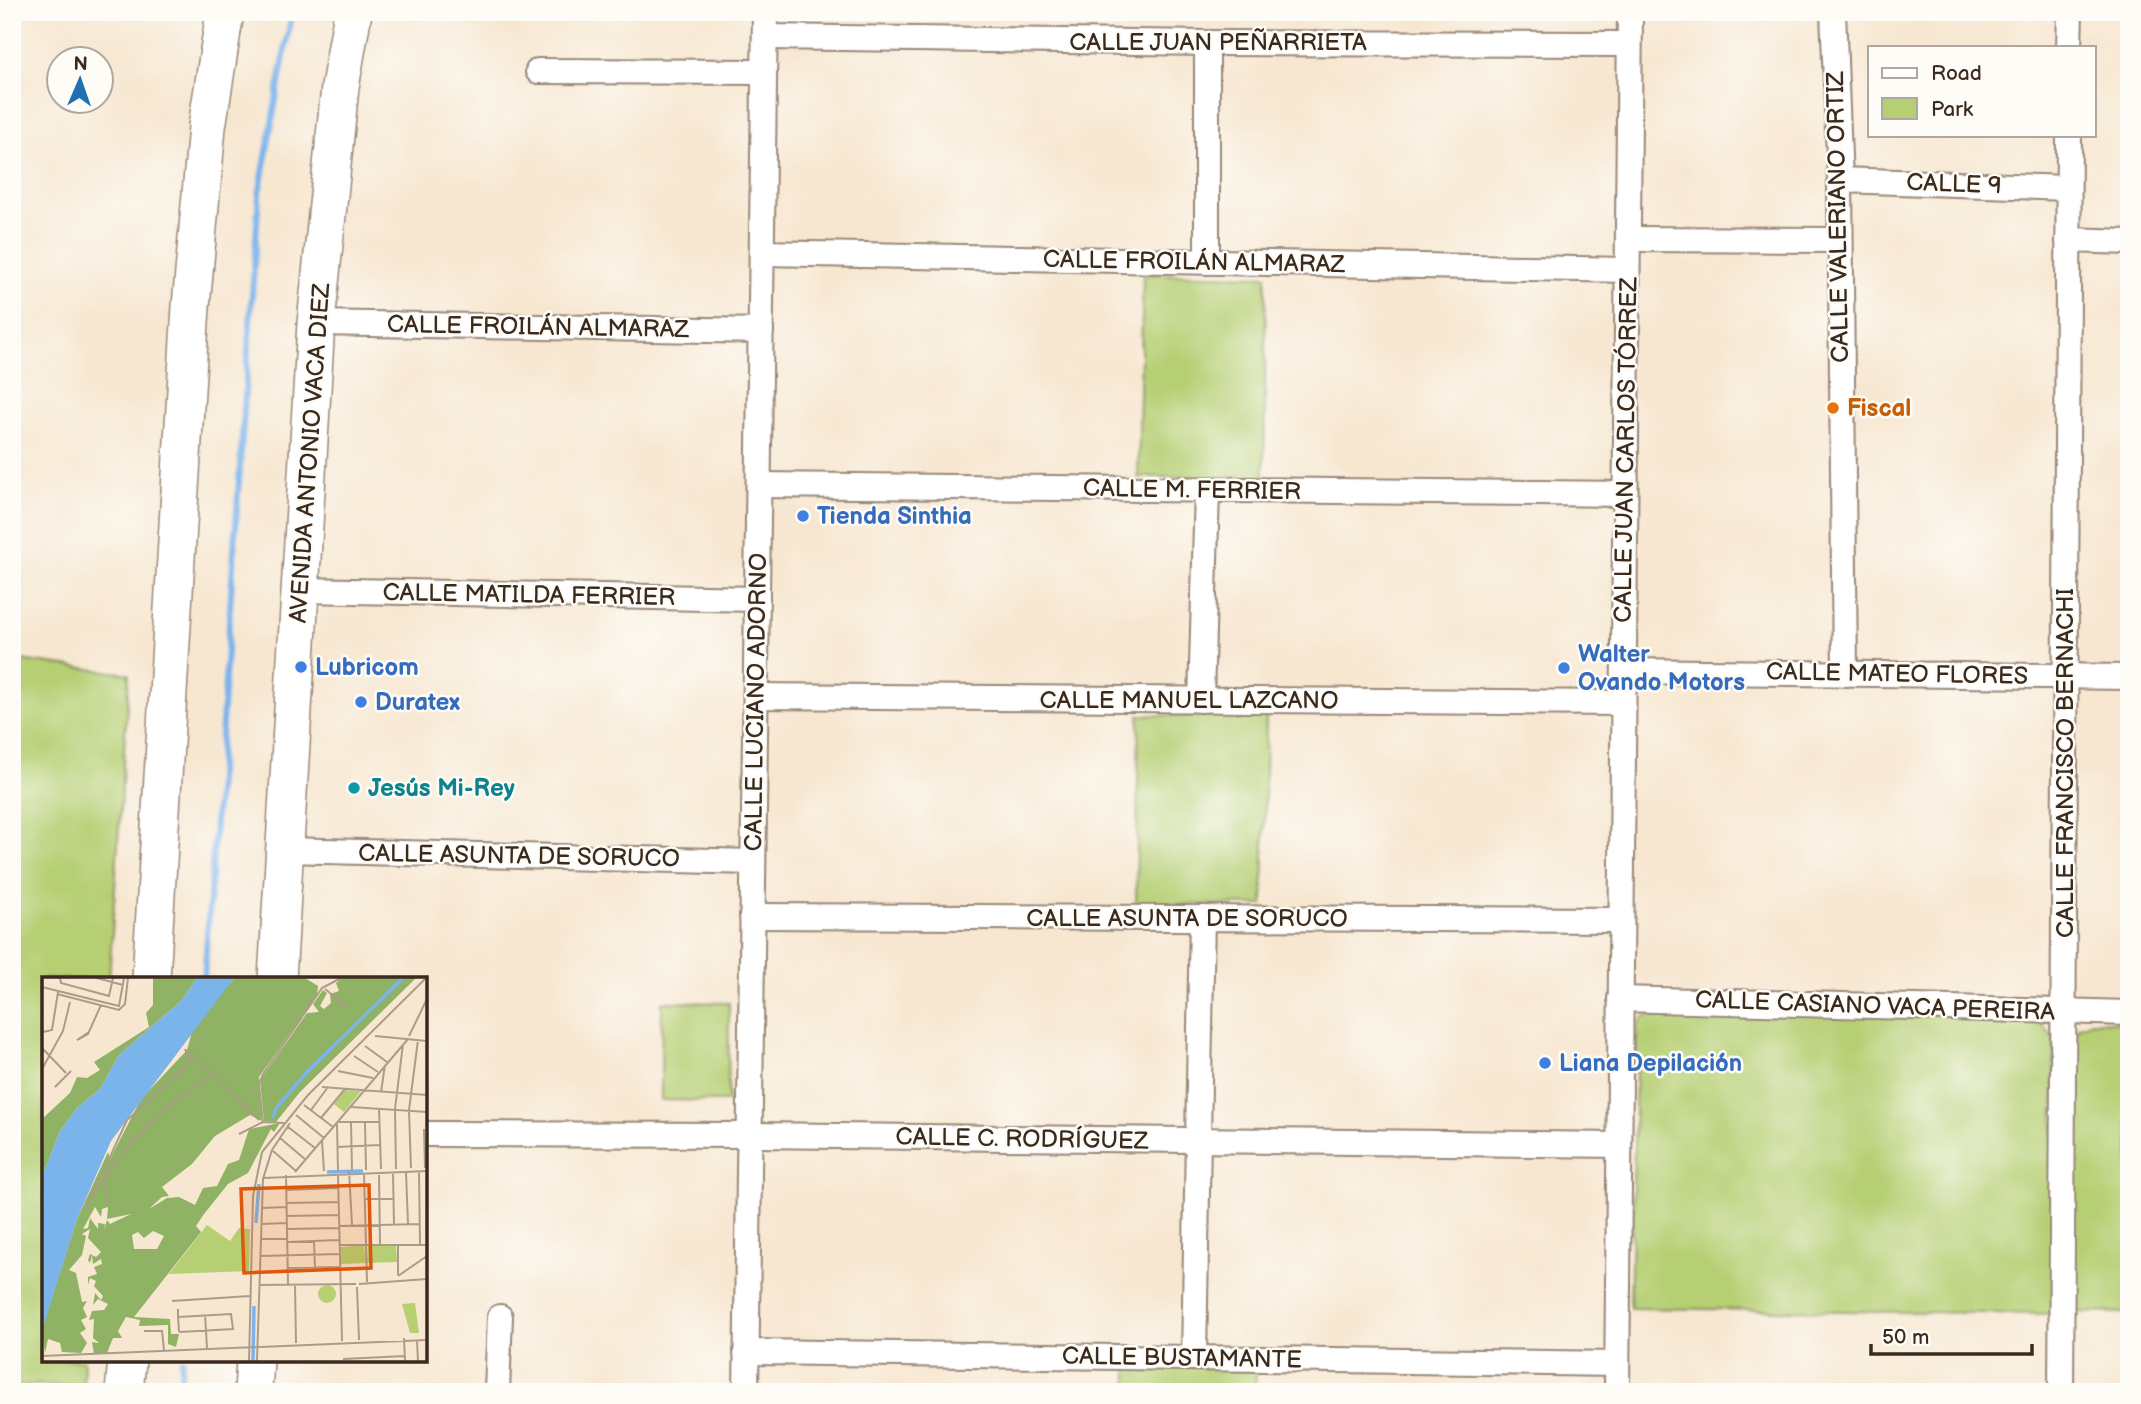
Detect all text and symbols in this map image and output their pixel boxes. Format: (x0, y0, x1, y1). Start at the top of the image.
street label: CALLE JUAN PEÑARRIETA (1069, 28, 1367, 57)
north arrow (46, 46, 116, 116)
legend (1868, 46, 2096, 136)
text: N (73, 53, 88, 76)
text: Road (1931, 61, 1982, 86)
street label: CALLE VALERIANO ORTIZ (1821, 71, 1855, 363)
text: Park (1931, 97, 1974, 122)
street label: CALLE 9 (1906, 168, 2002, 200)
street label: CALLE FROILÁN ALMARAZ (1043, 244, 1346, 279)
street label: CALLE JUAN CARLOS TÓRREZ (1607, 276, 1644, 623)
street label: AVENIDA ANTONIO VACA DIEZ (284, 282, 336, 624)
street label: CALLE FROILÁN ALMARAZ (387, 309, 690, 344)
place label: Fiscal (1847, 394, 1911, 423)
marker: Fiscal (1825, 400, 1841, 416)
street label: CALLE M. FERRIER (1083, 474, 1301, 506)
place label: Tienda Sinthia (817, 502, 972, 531)
marker: Tienda Sinthia (795, 508, 811, 524)
street label: CALLE LUCIANO ADORNO (739, 552, 773, 852)
street label: CALLE MATILDA FERRIER (382, 578, 676, 612)
street label: CALLE FRANCISCO BERNACHI (2051, 588, 2080, 938)
place label: Walter Ovando Motors (1578, 640, 1745, 697)
place label: Lubricom (315, 653, 419, 682)
street label: CALLE MATEO FLORES (1766, 657, 2028, 691)
marker: Lubricom (293, 659, 309, 675)
marker: Walter Ovando Motors (1556, 660, 1572, 676)
street label: CALLE MANUEL LAZCANO (1040, 686, 1338, 715)
place label: Duratex (375, 688, 460, 717)
marker: Duratex (353, 694, 369, 710)
place label: Jesús Mi-Rey (368, 774, 515, 803)
marker: Jesús Mi-Rey (346, 780, 362, 796)
street label: CALLE ASUNTA DE SORUCO (358, 839, 680, 873)
street label: CALLE ASUNTA DE SORUCO (1026, 904, 1348, 933)
inset map (42, 977, 427, 1362)
street label: CALLE CASIANO VACA PEREIRA (1695, 985, 2056, 1027)
place label: Liana Depilación (1559, 1049, 1742, 1078)
marker: Liana Depilación (1537, 1055, 1553, 1071)
street label: CALLE C. RODRÍGUEZ (895, 1121, 1149, 1156)
scale bar (1871, 1313, 2032, 1357)
text: 50 m (1882, 1325, 1929, 1350)
street label: CALLE BUSTAMANTE (1062, 1341, 1302, 1375)

